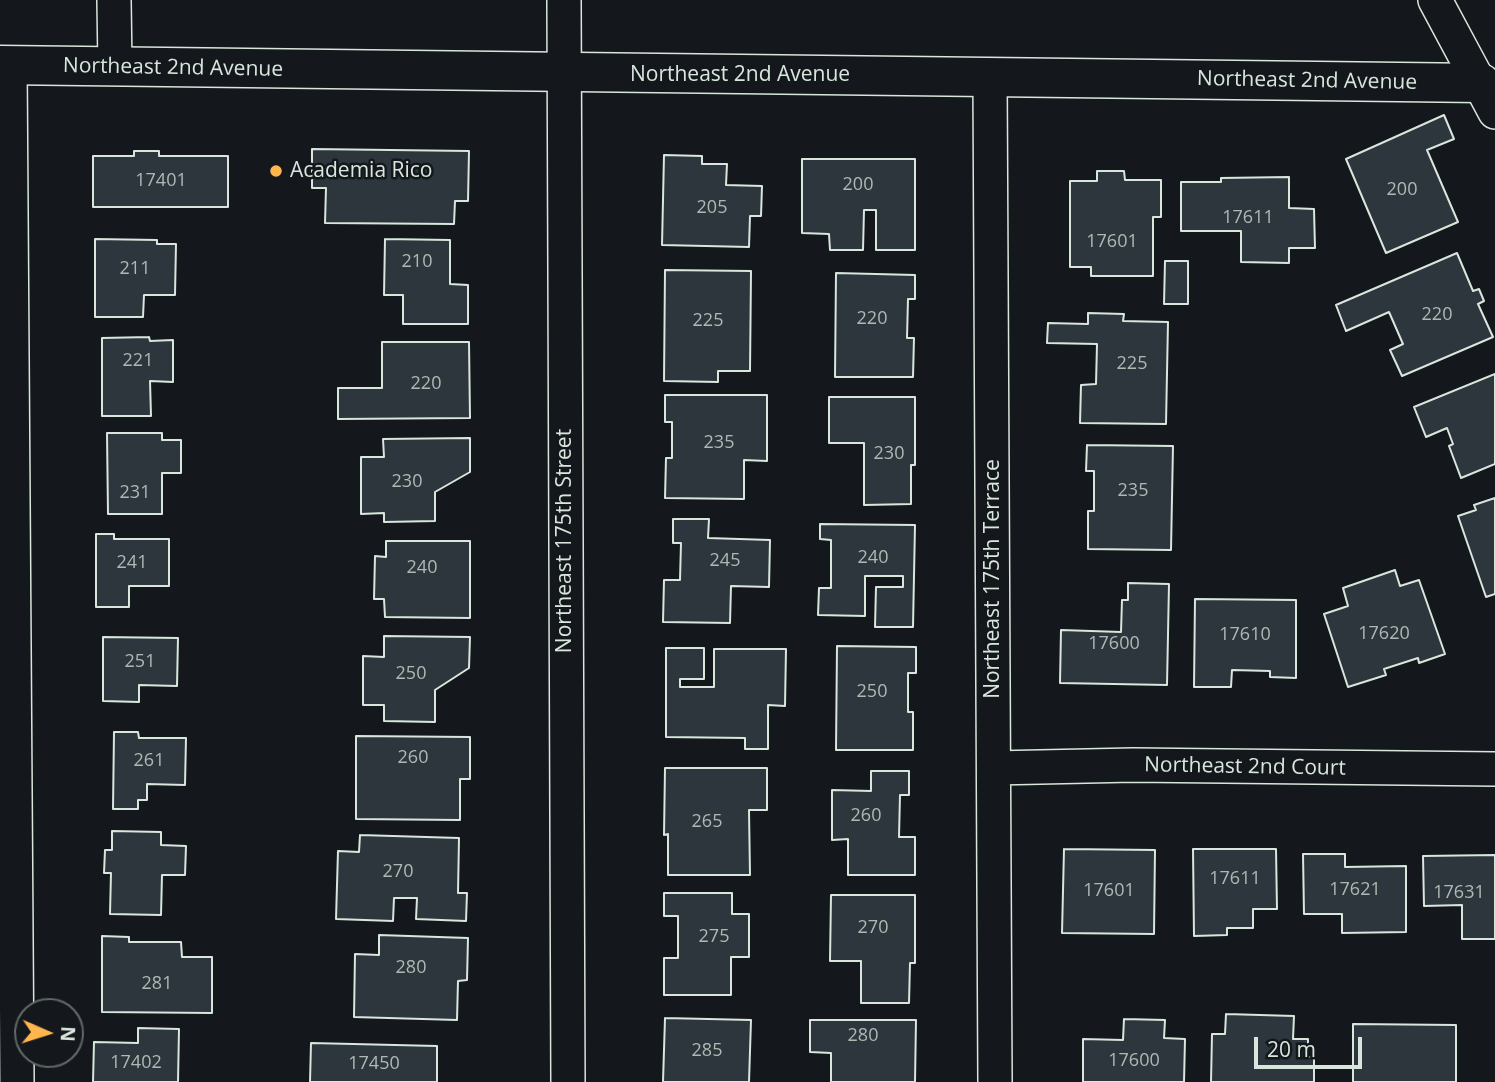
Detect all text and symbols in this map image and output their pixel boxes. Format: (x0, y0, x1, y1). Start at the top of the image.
street label: Northeast 2nd Avenue (63, 53, 283, 83)
street label: Northeast 2nd Avenue (630, 62, 850, 88)
street label: Northeast 2nd Avenue (1197, 66, 1417, 96)
place label: Academia Rico (290, 158, 432, 184)
marker: Academia Rico (268, 163, 284, 179)
house number: 17401 (135, 170, 187, 192)
house number: 200 (843, 174, 873, 196)
house number: 200 (1387, 179, 1417, 201)
house number: 205 (697, 197, 727, 219)
house number: 17611 (1222, 207, 1274, 229)
house number: 17601 (1086, 231, 1138, 253)
house number: 210 (402, 251, 432, 273)
house number: 211 (120, 258, 150, 280)
house number: 220 (1422, 304, 1452, 326)
house number: 220 (857, 308, 887, 330)
house number: 225 (693, 310, 723, 332)
house number: 221 (123, 350, 153, 372)
house number: 225 (1117, 353, 1147, 375)
house number: 220 (411, 373, 441, 395)
street label: Northeast 175th Street (552, 429, 578, 653)
house number: 235 (704, 432, 734, 454)
house number: 230 (874, 443, 904, 465)
street label: Northeast 175th Terrace (980, 459, 1006, 699)
house number: 230 (392, 471, 422, 493)
house number: 235 (1118, 480, 1148, 502)
house number: 231 (120, 482, 150, 504)
house number: 240 (858, 547, 888, 569)
house number: 245 (710, 550, 740, 572)
house number: 241 (117, 552, 147, 574)
house number: 240 (407, 557, 437, 579)
house number: 17620 (1358, 623, 1410, 645)
house number: 17610 (1219, 624, 1271, 646)
house number: 17600 (1088, 633, 1140, 655)
house number: 251 (125, 651, 155, 673)
house number: 250 (396, 663, 426, 685)
house number: 250 (857, 681, 887, 703)
house number: 260 (398, 747, 428, 769)
house number: 261 (134, 750, 164, 772)
street label: Northeast 2nd Court (1144, 753, 1346, 781)
house number: 260 (851, 805, 881, 827)
house number: 265 (692, 811, 722, 833)
house number: 270 (383, 861, 413, 883)
house number: 17611 (1209, 868, 1261, 890)
house number: 17621 (1329, 879, 1381, 901)
house number: 17601 (1083, 880, 1135, 902)
house number: 17631 (1433, 882, 1485, 904)
house number: 270 (858, 917, 888, 939)
house number: 275 (699, 926, 729, 948)
house number: 280 (396, 957, 426, 979)
house number: 281 (142, 973, 172, 995)
north arrow (14, 998, 84, 1068)
scale bar (1257, 1023, 1366, 1066)
house number: 280 (848, 1025, 878, 1047)
text: N (55, 1026, 81, 1042)
text: 20 m (1267, 1035, 1316, 1063)
house number: 285 (692, 1040, 722, 1062)
house number: 17600 (1108, 1050, 1160, 1072)
house number: 17402 (110, 1052, 162, 1074)
house number: 17450 (348, 1053, 400, 1075)

